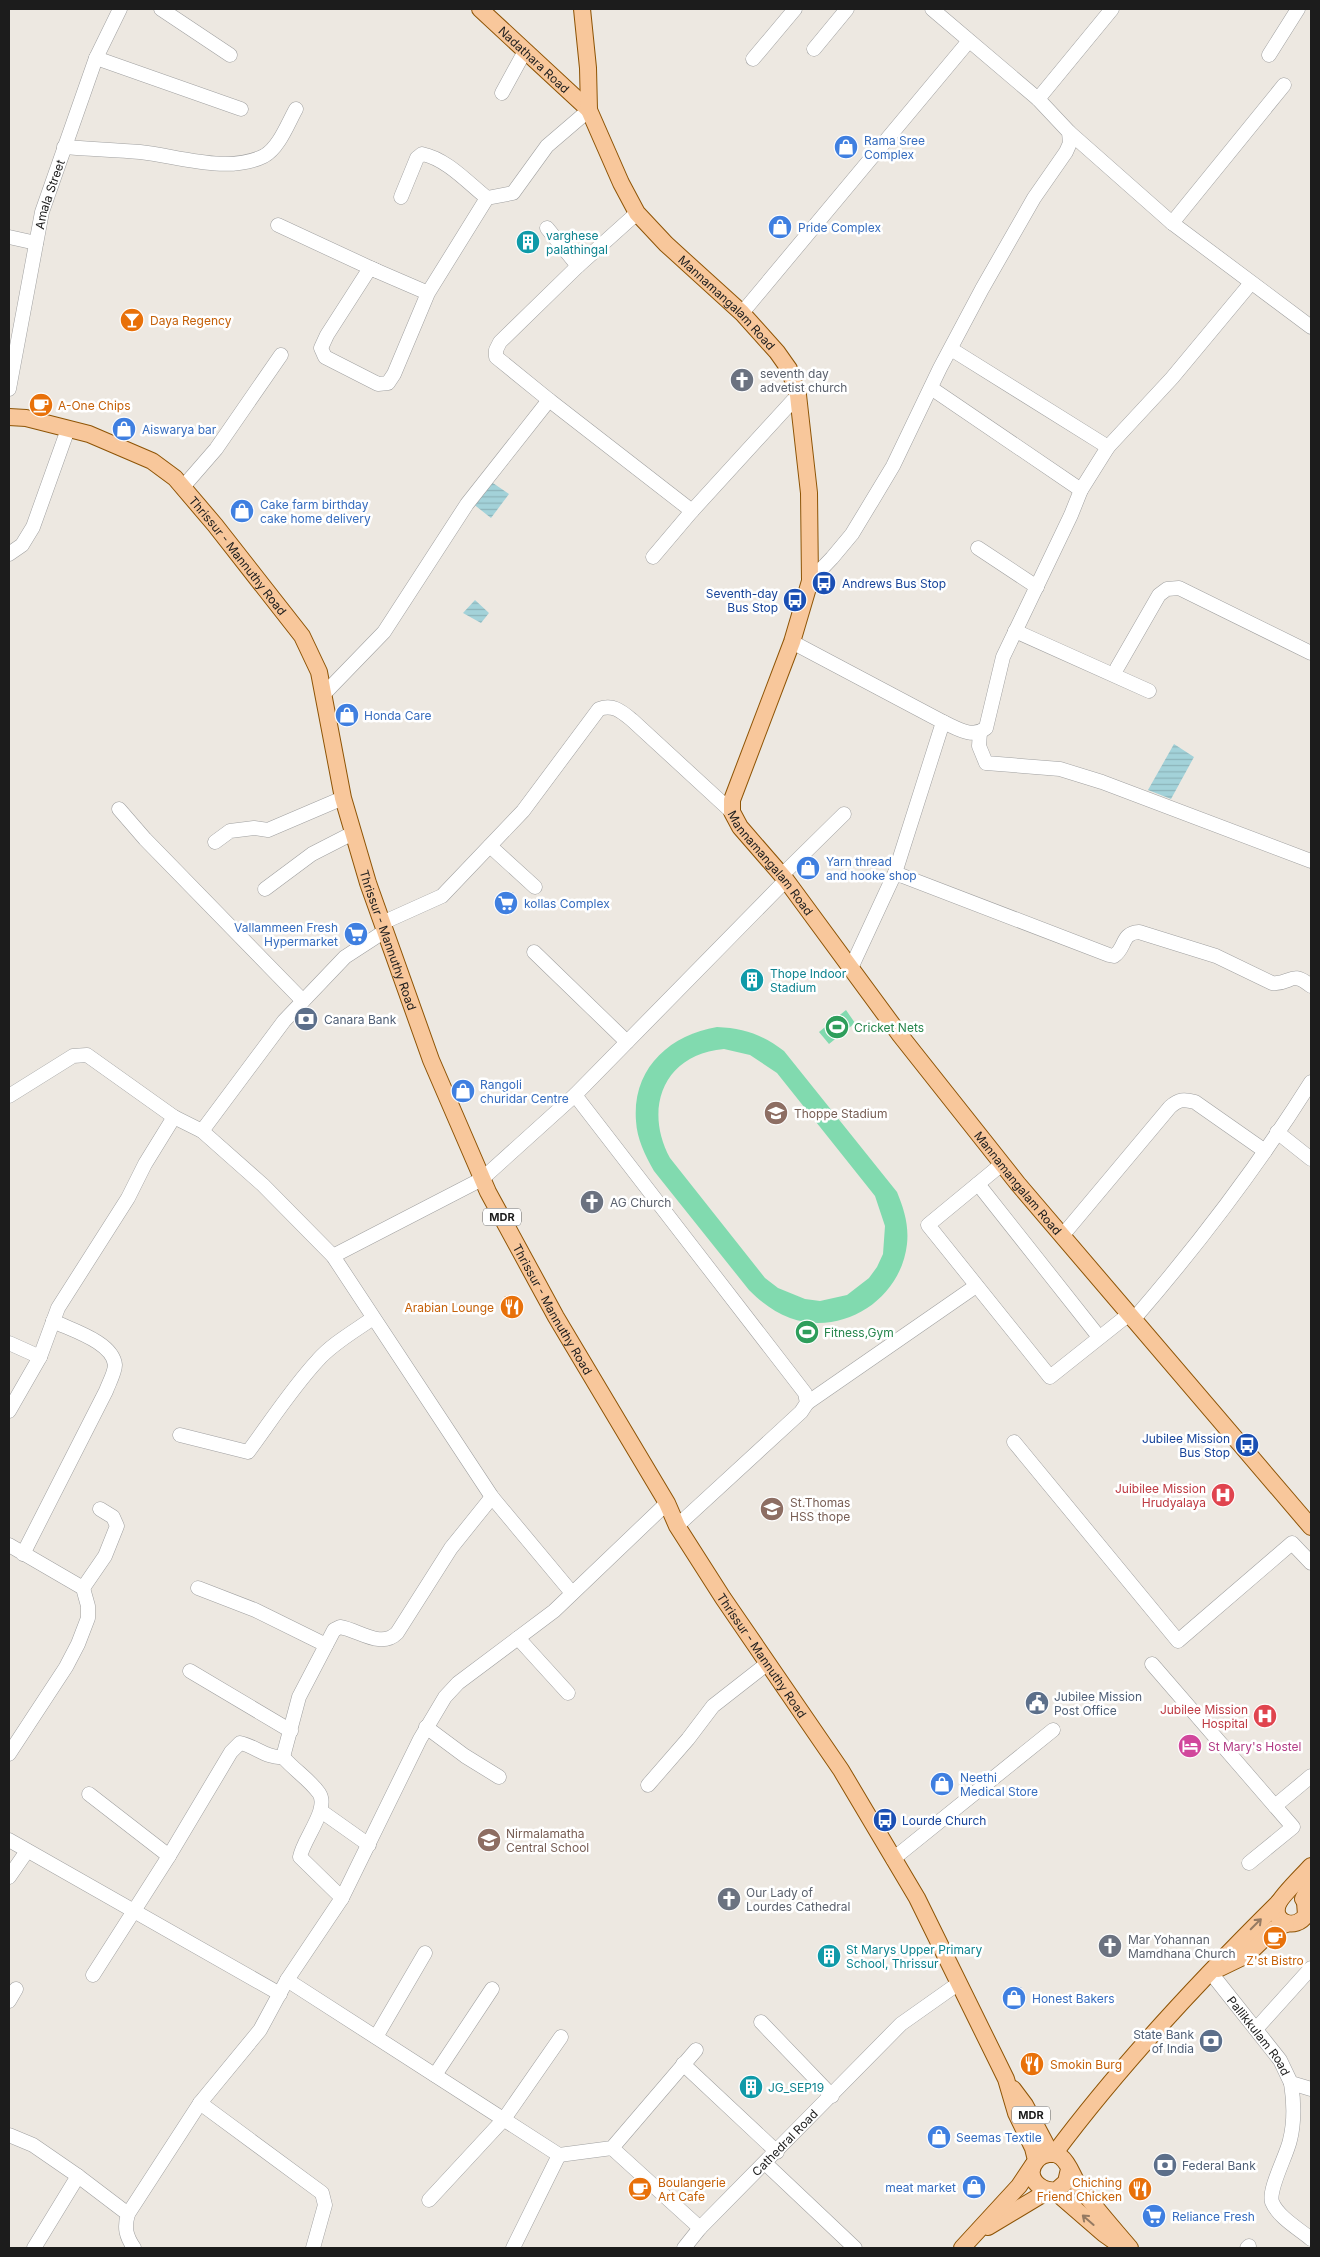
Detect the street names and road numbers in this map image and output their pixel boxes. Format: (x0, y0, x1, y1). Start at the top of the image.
street label: Nadathara Road (496, 23, 573, 96)
street label: Amala Street (31, 157, 67, 230)
street label: Mannamangalam Road (676, 252, 779, 353)
street label: Thrissur - Mannuthy Road (186, 493, 290, 618)
street label: Mannamangalam Road (725, 808, 817, 918)
street label: Thrissur - Mannuthy Road (357, 868, 420, 1012)
street label: Mannamangalam Road (971, 1128, 1065, 1238)
road number: MDR (483, 1208, 521, 1226)
street label: Thrissur - Mannuthy Road (510, 1241, 596, 1377)
street label: Thrissur - Mannuthy Road (714, 1590, 810, 1720)
street label: Pallikkulam Road (1224, 1993, 1294, 2078)
street label: Cathedral Road (748, 2106, 821, 2179)
road number: MDR (1012, 2106, 1050, 2124)

